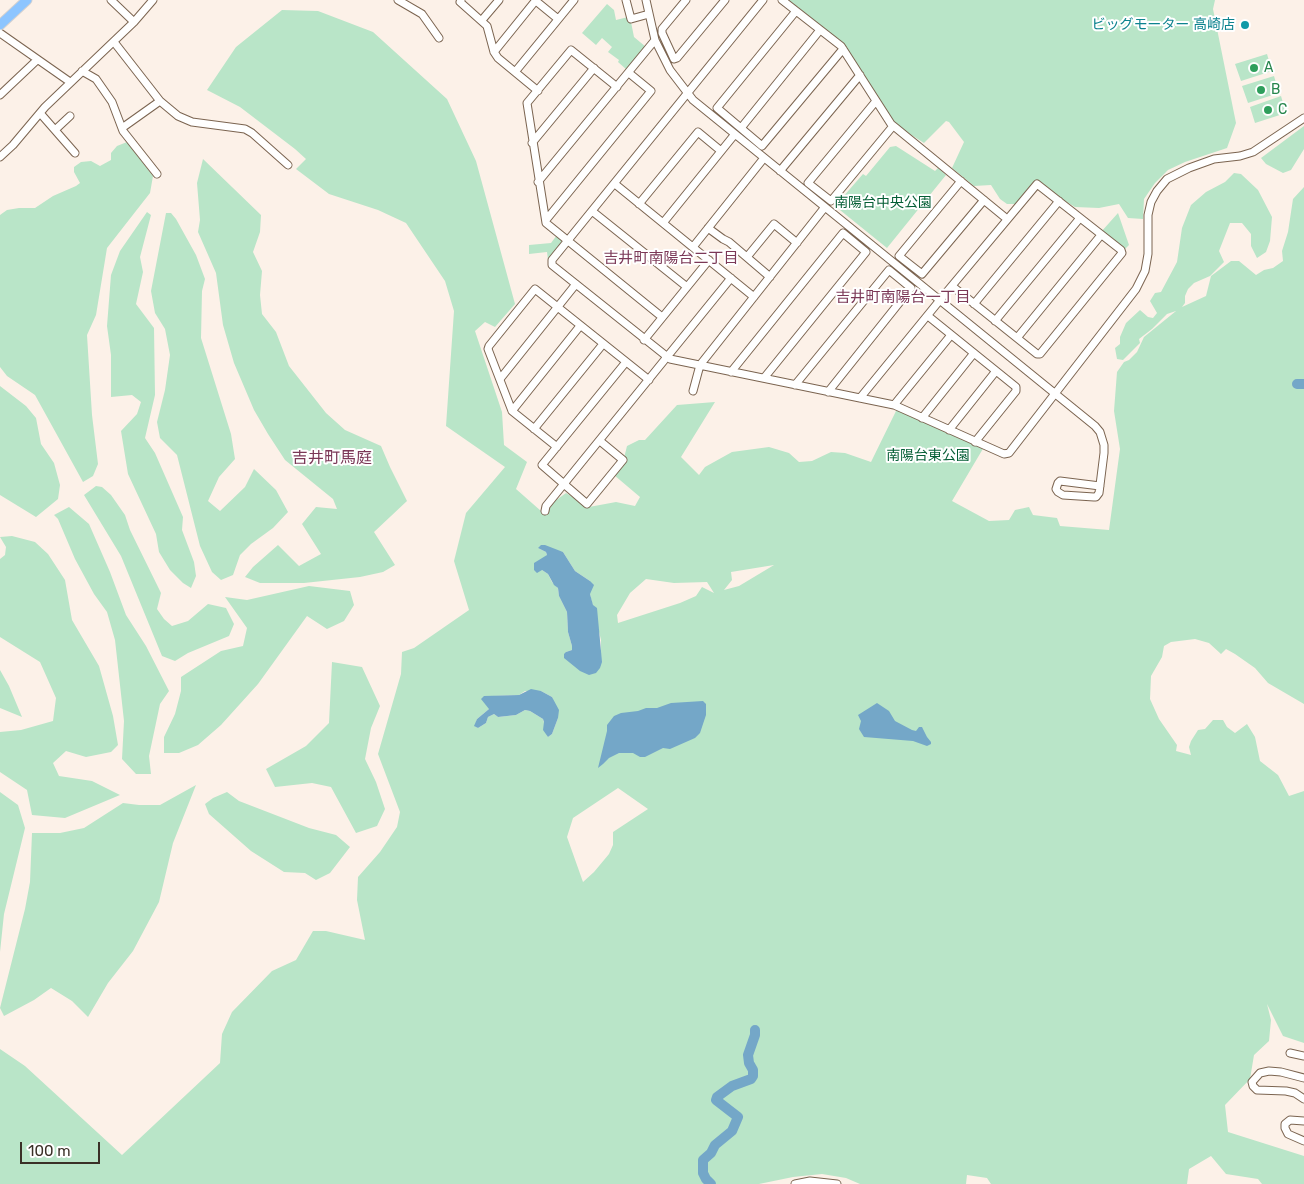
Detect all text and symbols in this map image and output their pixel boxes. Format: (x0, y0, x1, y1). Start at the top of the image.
place label: ビッグモーター 高崎店 (1092, 17, 1235, 33)
marker: ビッグモーター 高崎店 (1239, 19, 1251, 31)
place label: A (1264, 60, 1273, 76)
marker: A (1248, 62, 1260, 74)
place label: B (1271, 82, 1280, 98)
marker: B (1255, 84, 1267, 96)
place label: C (1278, 102, 1287, 118)
marker: C (1262, 104, 1274, 116)
park label: 南陽台中央公園 (834, 195, 932, 211)
district label: 吉井町南陽台二丁目 (604, 250, 738, 268)
district label: 吉井町南陽台一丁目 (836, 289, 970, 307)
district label: 吉井町馬庭 (292, 448, 372, 468)
park label: 南陽台東公園 (886, 448, 970, 464)
scale bar (22, 1132, 102, 1164)
text: 100 m (28, 1142, 70, 1160)

